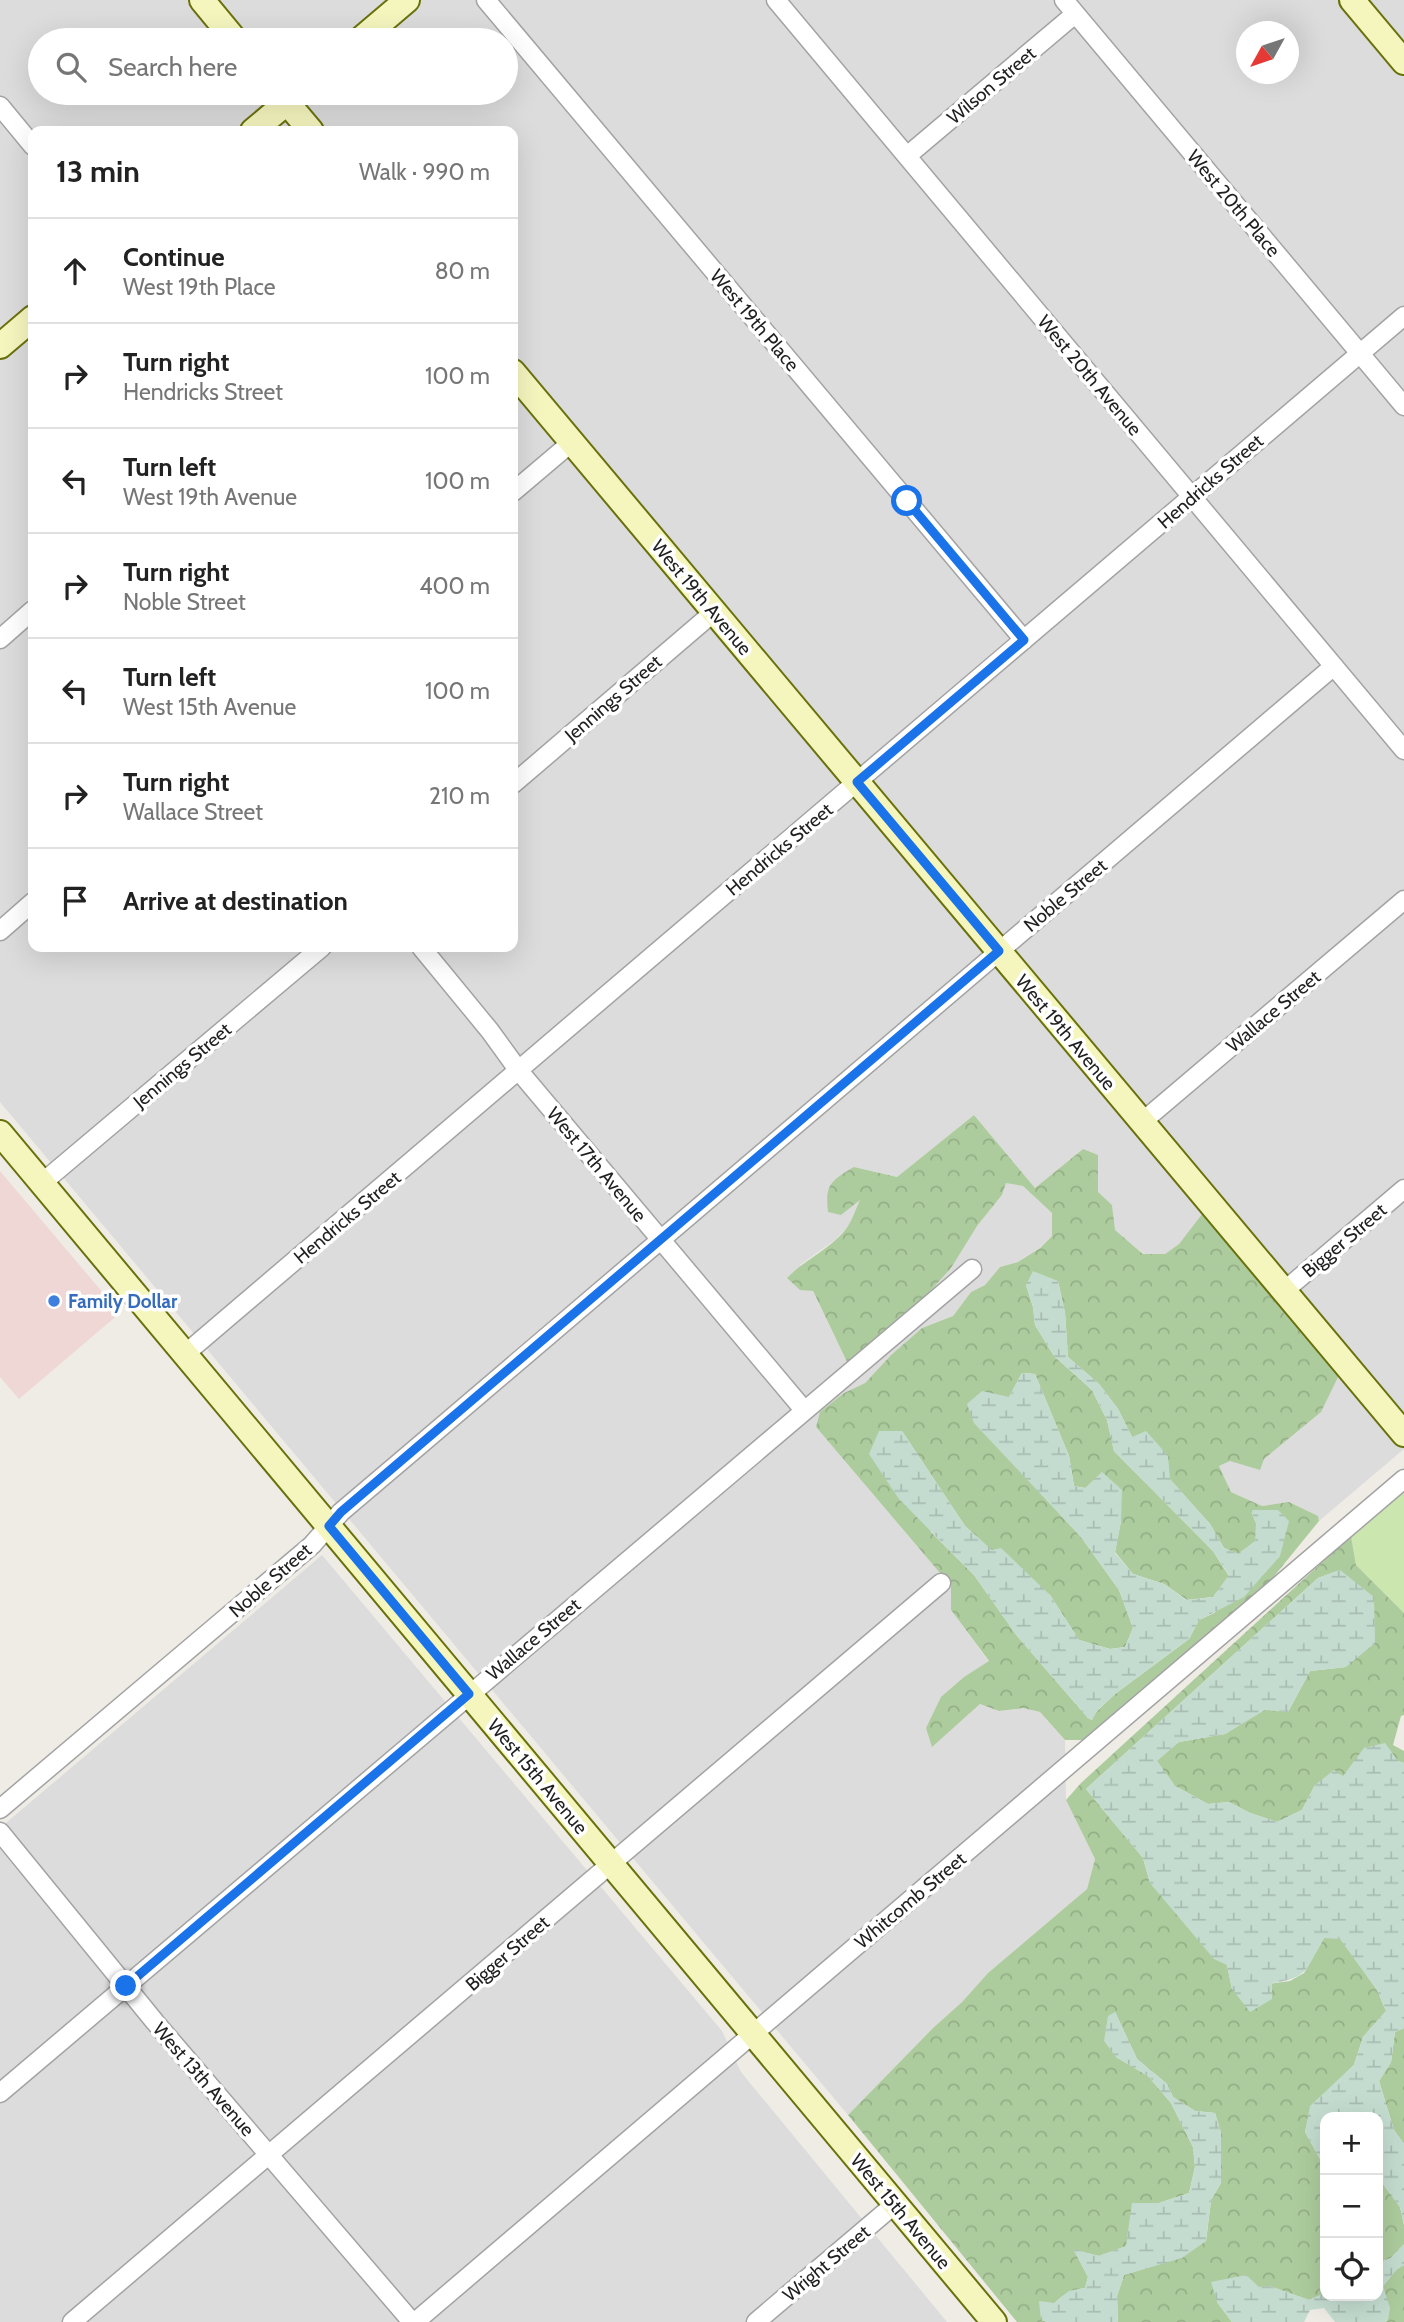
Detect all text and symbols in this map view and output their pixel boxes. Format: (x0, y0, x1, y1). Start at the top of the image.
north arrow (1236, 21, 1299, 84)
search box (28, 28, 518, 105)
street label: Wilson Street (942, 41, 1041, 129)
icon: search (52, 48, 90, 86)
text: Search here (108, 51, 237, 83)
street label: West 20th Place (1182, 145, 1285, 262)
text: 13 min (56, 153, 140, 190)
text: Walk · 990 m (359, 158, 490, 186)
text: Continue (123, 241, 225, 273)
icon: ahead (56, 252, 94, 290)
text: 80 m (435, 257, 490, 285)
street label: West 19th Place (705, 265, 804, 376)
text: West 19th Place (123, 273, 276, 301)
street label: West 20th Avenue (1033, 310, 1147, 440)
text: Turn right (123, 346, 229, 378)
icon: right (56, 357, 94, 395)
text: 100 m (425, 362, 490, 390)
text: Hendricks Street (123, 378, 283, 406)
street label: Hendricks Street (1153, 429, 1268, 533)
text: Turn left (123, 451, 216, 483)
icon: left (56, 462, 94, 500)
text: 100 m (425, 467, 490, 495)
text: West 19th Avenue (123, 483, 297, 511)
route start (891, 485, 922, 516)
street label: West 19th Avenue (647, 535, 757, 660)
text: Turn right (123, 556, 229, 588)
icon: right (56, 567, 94, 605)
text: 400 m (419, 572, 490, 600)
text: Noble Street (123, 588, 246, 616)
street label: Jennings Street (560, 650, 667, 747)
text: Turn left (123, 661, 216, 693)
icon: left (56, 672, 94, 710)
text: 100 m (425, 677, 490, 705)
text: West 15th Avenue (123, 693, 296, 721)
text: Turn right (123, 766, 229, 798)
icon: right (56, 777, 94, 815)
text: 210 m (429, 782, 490, 810)
text: Wallace Street (123, 798, 263, 826)
street label: Hendricks Street (721, 798, 838, 901)
street label: Noble Street (1019, 854, 1112, 937)
icon: arrive (56, 882, 94, 920)
text: Arrive at destination (123, 885, 348, 917)
street label: Wallace Street (1222, 965, 1326, 1057)
street label: West 19th Avenue (1011, 970, 1121, 1095)
street label: Jennings Street (128, 1017, 236, 1114)
street label: West 17th Avenue (542, 1102, 651, 1226)
street label: Hendricks Street (289, 1166, 406, 1269)
street label: Bigger Street (1297, 1198, 1392, 1282)
place label: Family Dollar (68, 1290, 178, 1313)
marker: Family Dollar (46, 1293, 62, 1309)
street label: Noble Street (225, 1538, 317, 1622)
street label: Wallace Street (482, 1593, 586, 1685)
street label: West 15th Avenue (483, 1714, 593, 1839)
street label: Whitcomb Street (850, 1847, 971, 1954)
street label: Bigger Street (461, 1911, 554, 1996)
route end (110, 1970, 141, 2001)
street label: West 13th Avenue (148, 2018, 259, 2141)
map controls (1320, 2112, 1383, 2301)
button: + (1320, 2112, 1383, 2175)
street label: West 15th Avenue (846, 2149, 956, 2274)
button: − (1320, 2175, 1383, 2238)
street label: Wright Street (778, 2220, 875, 2306)
button: locate (1320, 2238, 1383, 2301)

